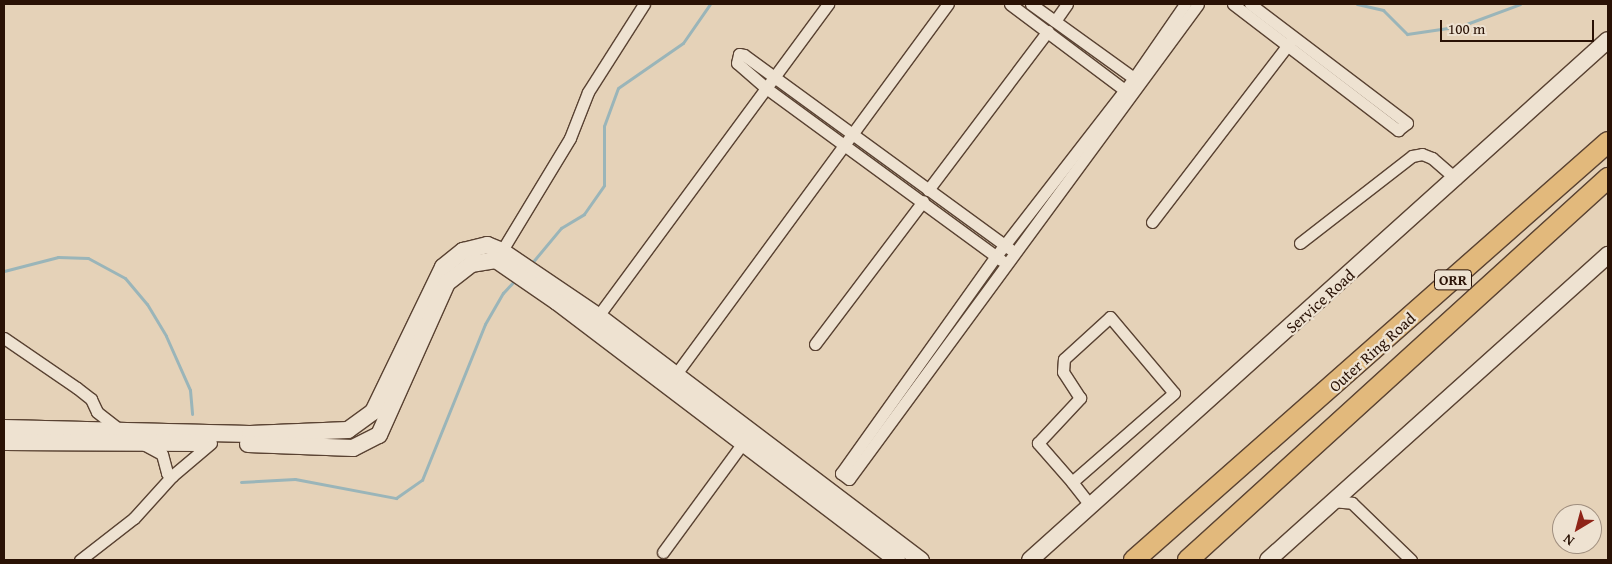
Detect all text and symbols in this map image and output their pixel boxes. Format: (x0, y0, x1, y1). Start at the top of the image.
scale bar (1442, 10, 1596, 42)
text: 100 m (1448, 18, 1485, 39)
street label: Service Road (1282, 265, 1358, 337)
road number: ORR (1433, 268, 1473, 292)
street label: Outer Ring Road (1325, 308, 1419, 396)
north arrow (1552, 504, 1602, 554)
text: N (1559, 529, 1578, 551)

